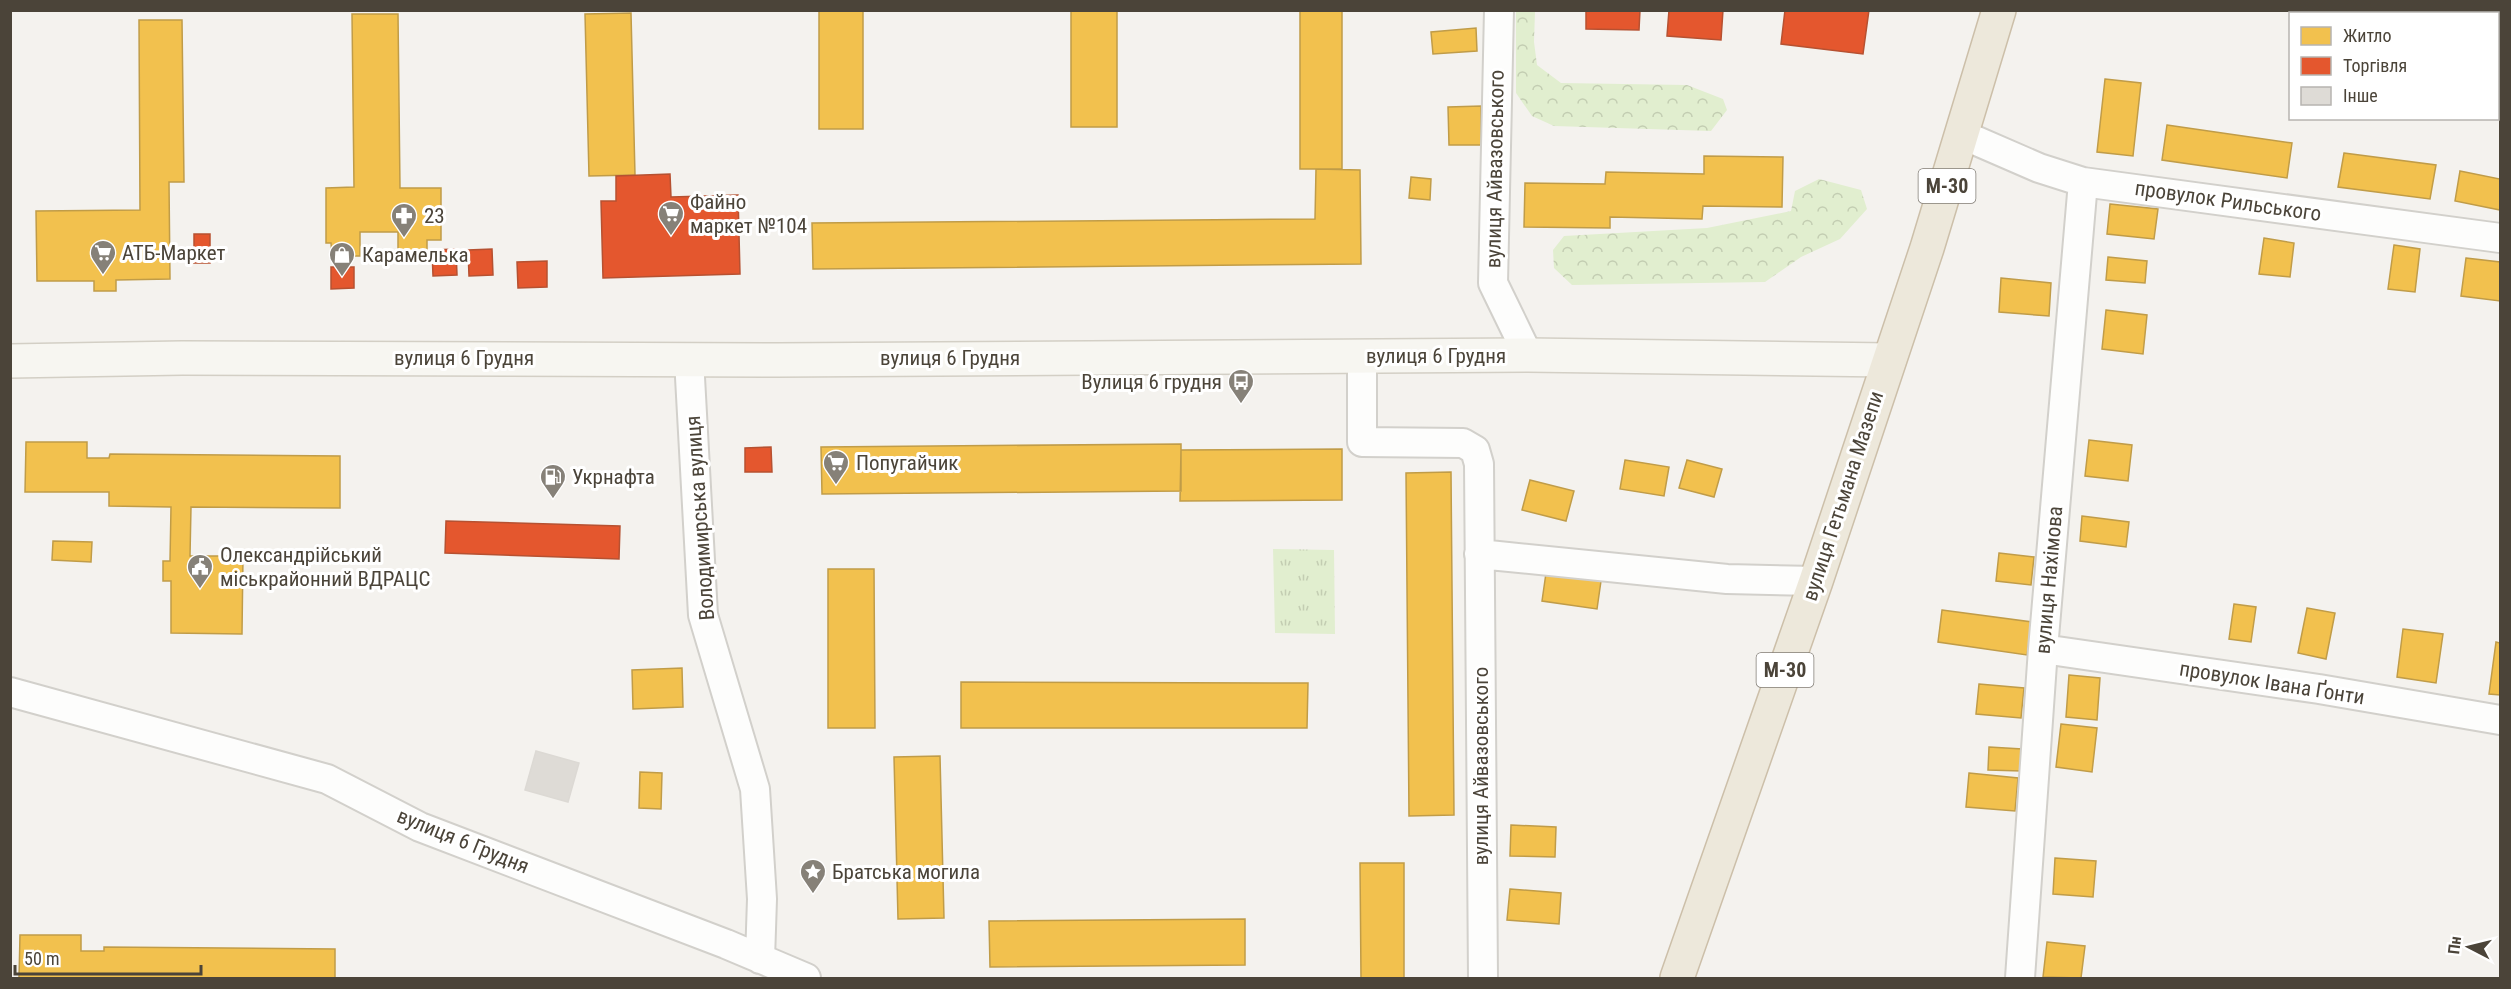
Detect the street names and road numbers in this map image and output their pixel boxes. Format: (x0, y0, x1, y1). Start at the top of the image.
street label: вулиця Айвазовського (1481, 70, 1509, 268)
road number: М-30 (1918, 169, 1976, 203)
street label: провулок Рильського (2133, 176, 2323, 226)
street label: вулиця 6 Грудня (1366, 344, 1506, 368)
street label: вулиця 6 Грудня (394, 346, 534, 370)
street label: вулиця 6 Грудня (880, 346, 1020, 370)
street label: вулиця Гетьмана Мазепи (1798, 388, 1888, 604)
street label: Володимирська вулиця (681, 415, 719, 621)
street label: вулиця Нахімова (2031, 505, 2067, 655)
road number: М-30 (1756, 653, 1814, 687)
street label: провулок Івана Ґонти (2178, 657, 2366, 709)
street label: вулиця Айвазовського (1469, 667, 1493, 865)
street label: вулиця 6 Грудня (394, 804, 532, 878)

